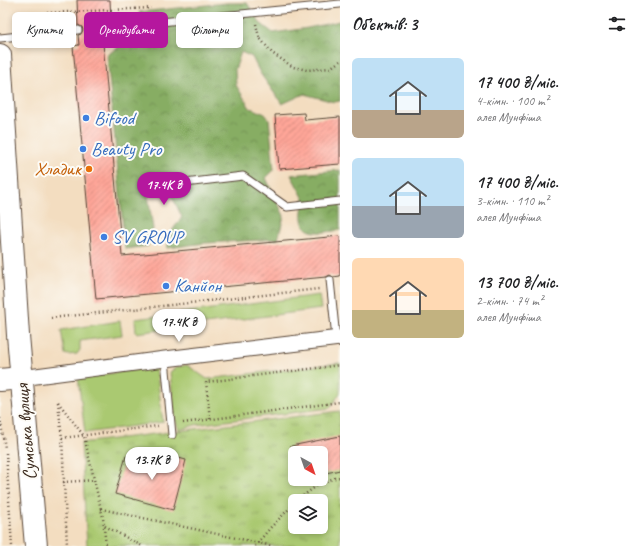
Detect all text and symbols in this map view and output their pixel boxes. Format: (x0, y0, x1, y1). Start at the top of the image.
chip: Купити (12, 12, 76, 48)
chip: Орендувати (84, 12, 168, 48)
chip: Фільтри (176, 12, 243, 48)
icon: filters (606, 13, 628, 35)
text: Об’єктів: 3 (352, 14, 418, 35)
text: 17 400 ₴/міс. (476, 72, 558, 93)
icon: home (384, 74, 432, 122)
text: 4-кімн. · 100 m² (476, 93, 549, 109)
place label: Bifood (94, 106, 138, 130)
text: алея Мунфіша (476, 109, 541, 125)
marker: Bifood (81, 113, 91, 123)
place label: Beauty Pro (91, 137, 163, 161)
marker: Beauty Pro (78, 144, 88, 154)
place label: Хладик (35, 157, 82, 181)
marker: Хладик (84, 164, 94, 174)
pin: 17.4K ₴ (127, 172, 201, 206)
text: 17 400 ₴/міс. (476, 172, 558, 193)
icon: home (384, 174, 432, 222)
text: 17.4K ₴ (146, 177, 182, 193)
text: 3-кімн. · 110 m² (476, 193, 549, 209)
text: алея Мунфіша (476, 209, 541, 225)
place label: SV GROUP (112, 225, 185, 249)
marker: SV GROUP (99, 232, 109, 242)
text: 13 700 ₴/міс. (476, 272, 558, 293)
place label: Канйон (174, 274, 222, 298)
icon: home (384, 274, 432, 322)
marker: Канйон (161, 281, 171, 291)
text: 2-кімн. · 74 m² (476, 293, 543, 309)
pin: 17.4K ₴ (142, 309, 216, 343)
text: алея Мунфіша (476, 309, 541, 325)
text: 17.4K ₴ (161, 314, 197, 330)
street label: Сумська вулиця (10, 381, 42, 481)
north arrow (288, 446, 328, 486)
map controls (288, 446, 328, 534)
pin: 13.7K ₴ (115, 447, 189, 481)
text: 13.7K ₴ (134, 452, 170, 468)
button: layers (288, 494, 328, 534)

